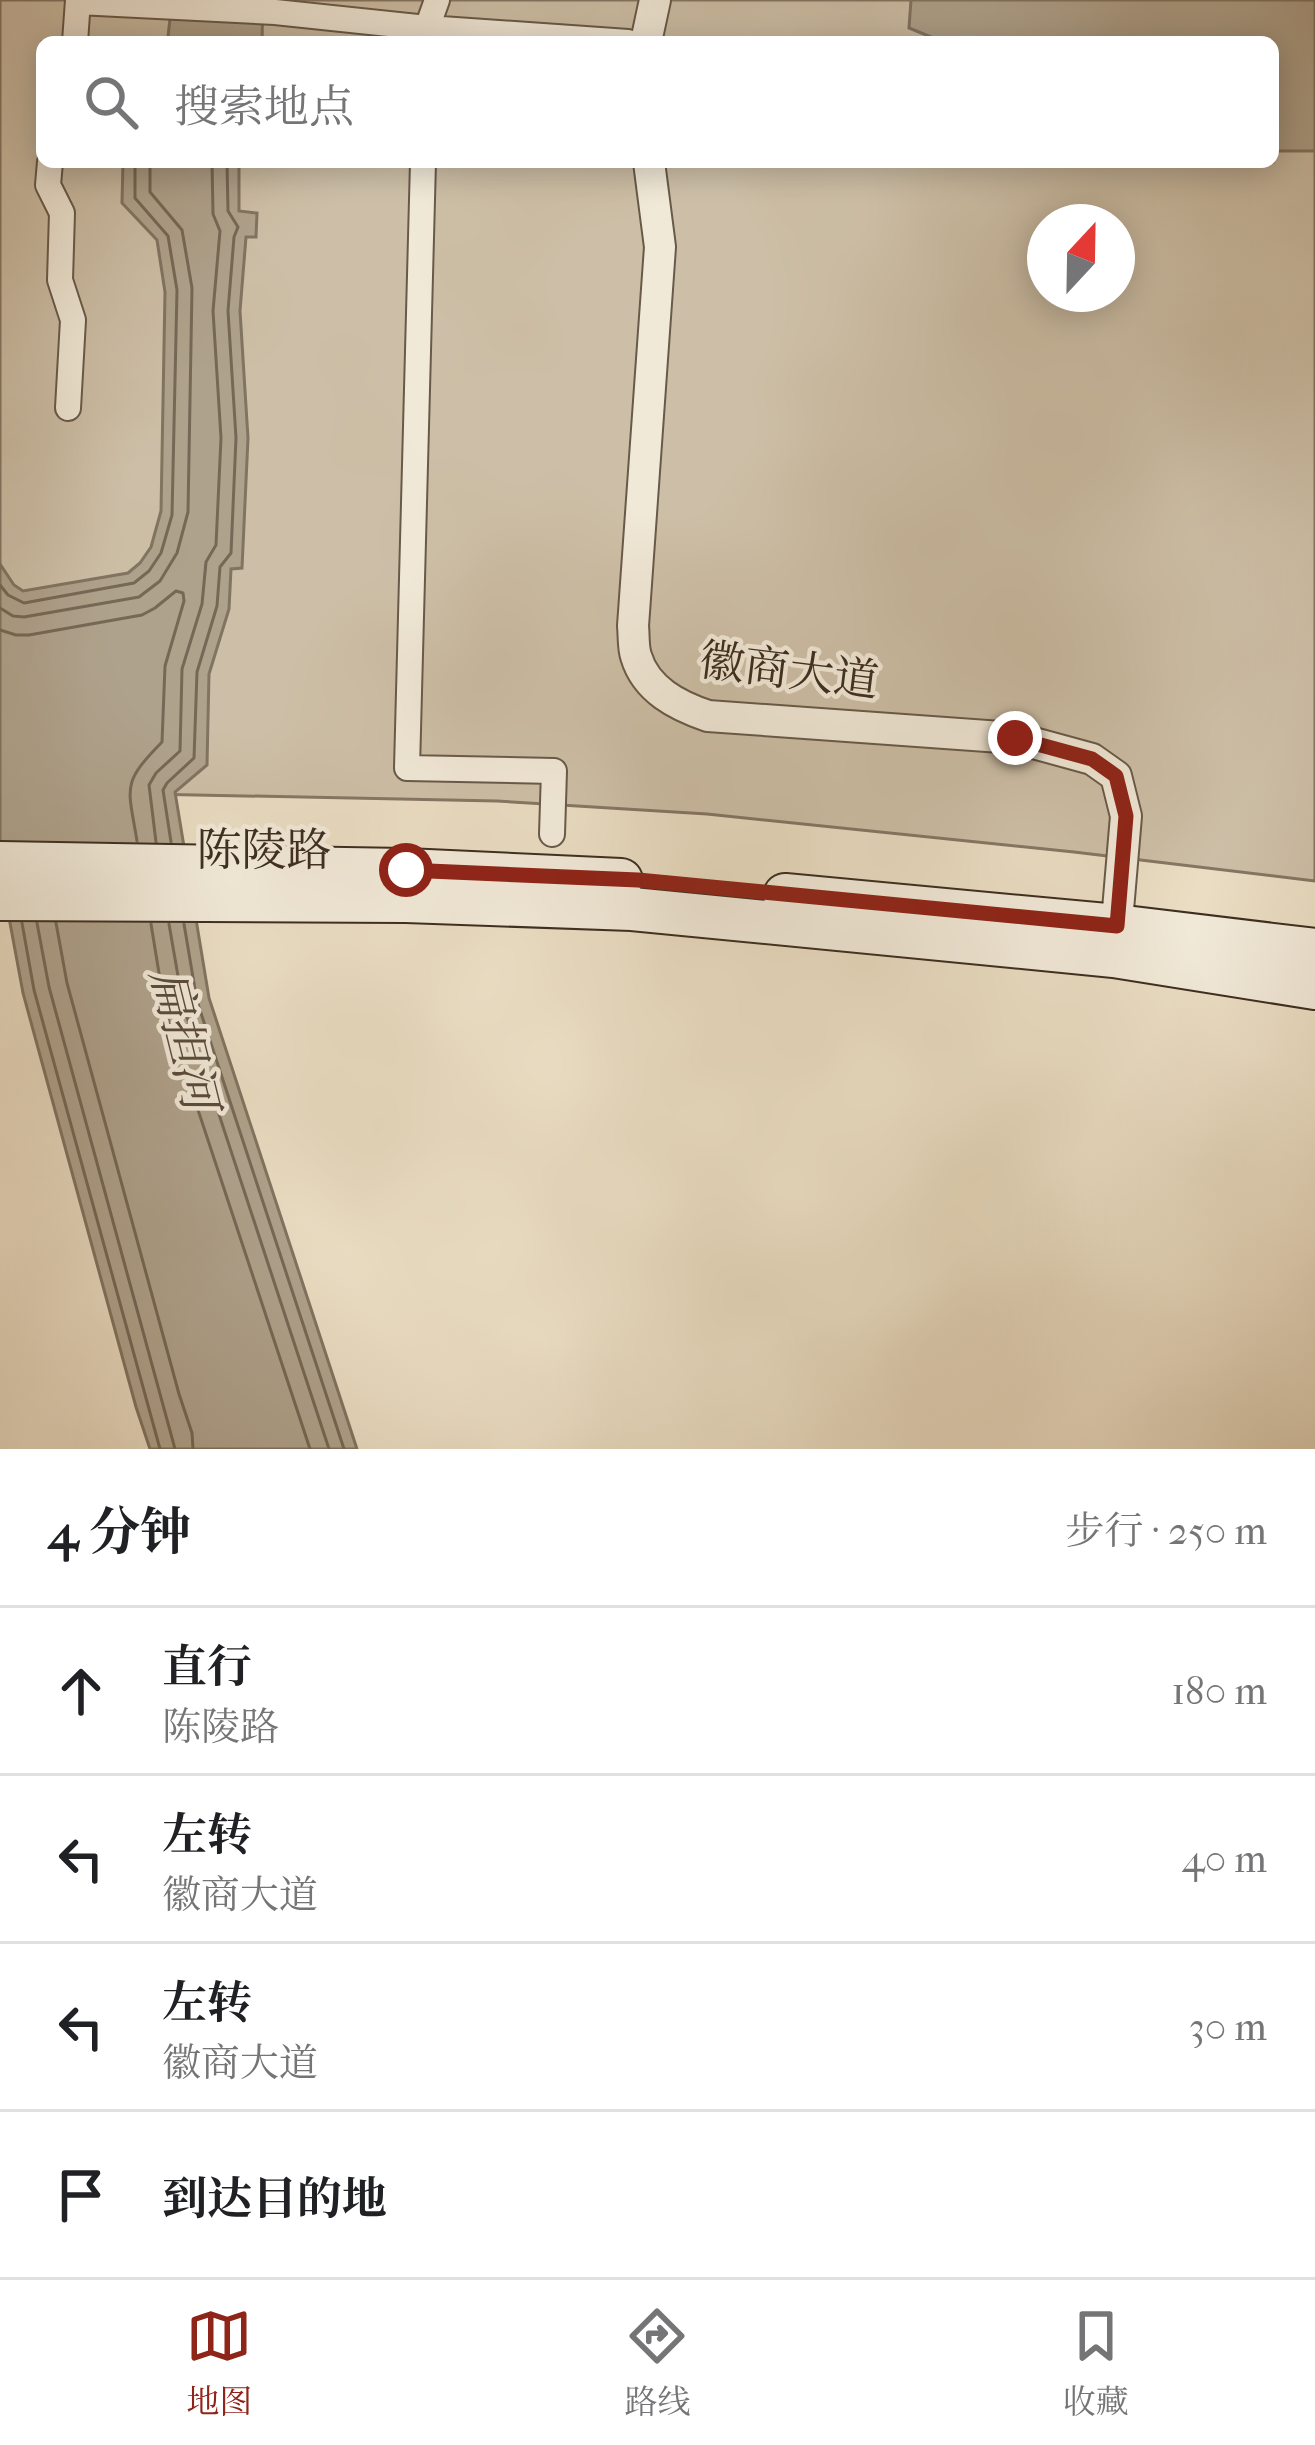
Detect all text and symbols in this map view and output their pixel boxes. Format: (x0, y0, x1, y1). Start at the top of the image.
search box (36, 36, 1279, 168)
icon: search (78, 69, 144, 135)
text: 搜索地点 (174, 81, 354, 134)
north arrow (1027, 204, 1135, 312)
street label: 徽商大道 (696, 634, 882, 708)
route end (988, 711, 1042, 765)
street label: 陈陵路 (196, 824, 332, 877)
route start (379, 843, 433, 897)
water label: 扁担河 (139, 962, 231, 1123)
text: 4 分钟 (48, 1502, 191, 1562)
text: 步行 · 250 m (1065, 1508, 1267, 1554)
text: 直行 (162, 1641, 252, 1694)
icon: ahead (48, 1658, 114, 1724)
text: 180 m (1171, 1668, 1267, 1714)
text: 陈陵路 (162, 1704, 279, 1750)
text: 左转 (162, 1809, 252, 1862)
icon: left (48, 1826, 114, 1892)
text: 40 m (1182, 1836, 1267, 1882)
text: 徽商大道 (162, 1872, 318, 1918)
text: 左转 (162, 1977, 252, 2030)
icon: left (48, 1994, 114, 2060)
text: 30 m (1189, 2004, 1267, 2050)
text: 徽商大道 (162, 2040, 318, 2086)
icon: arrive (48, 2162, 114, 2228)
text: 到达目的地 (162, 2173, 387, 2226)
tab: 地图 (186, 2303, 252, 2422)
tab: 路线 (624, 2303, 690, 2422)
tab: 收藏 (1063, 2303, 1129, 2422)

